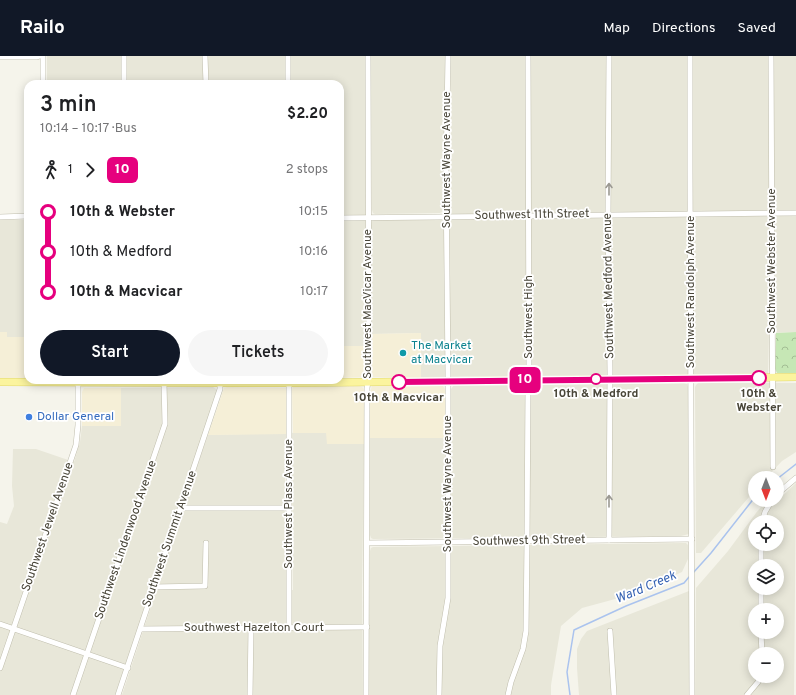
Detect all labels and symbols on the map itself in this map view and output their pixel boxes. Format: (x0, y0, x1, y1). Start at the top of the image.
street label: Southwest Wayne Avenue (439, 91, 455, 229)
one-way arrow (605, 183, 613, 196)
street label: Southwest Webster Avenue (764, 188, 780, 334)
street label: Southwest 11th Street (474, 206, 590, 224)
street label: Southwest Medford Avenue (600, 213, 618, 359)
street label: Southwest Randolph Avenue (683, 216, 699, 368)
street label: Southwest MacVicar Avenue (360, 229, 376, 379)
street label: Southwest High (521, 275, 537, 359)
place label: The Market at Macvicar (411, 338, 473, 368)
marker: The Market at Macvicar (398, 348, 408, 358)
line badge: 10 (507, 367, 543, 393)
marker: 10th & Webster (751, 370, 767, 386)
marker: 10th & Medford (590, 373, 602, 385)
marker: 10th & Macvicar (391, 374, 407, 390)
place label: 10th & Medford (554, 386, 638, 402)
place label: 10th & Webster (736, 386, 782, 416)
place label: 10th & Macvicar (354, 390, 444, 406)
place label: Dollar General (37, 409, 114, 425)
marker: Dollar General (24, 412, 34, 422)
street label: Southwest Wayne Avenue (440, 415, 456, 553)
street label: Southwest Plass Avenue (281, 439, 297, 569)
street label: Southwest Lindenwood Avenue (91, 458, 161, 622)
street label: Southwest Jewell Avenue (18, 460, 78, 594)
street label: Southwest Summit Avenue (139, 469, 201, 609)
north arrow (748, 471, 784, 507)
one-way arrow (605, 495, 613, 508)
street label: Southwest 9th Street (472, 532, 586, 550)
water label: Ward Creek (613, 568, 679, 608)
street label: Southwest Hazelton Court (184, 620, 324, 636)

